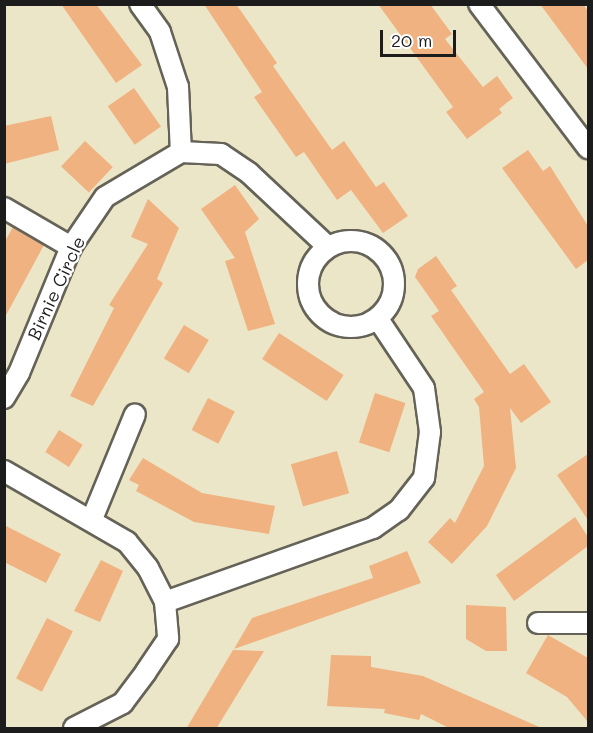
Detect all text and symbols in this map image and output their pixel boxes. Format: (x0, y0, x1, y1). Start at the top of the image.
scale bar (383, 18, 460, 56)
text: 20 m (391, 28, 432, 52)
street label: Birnie Circle (23, 233, 89, 343)

